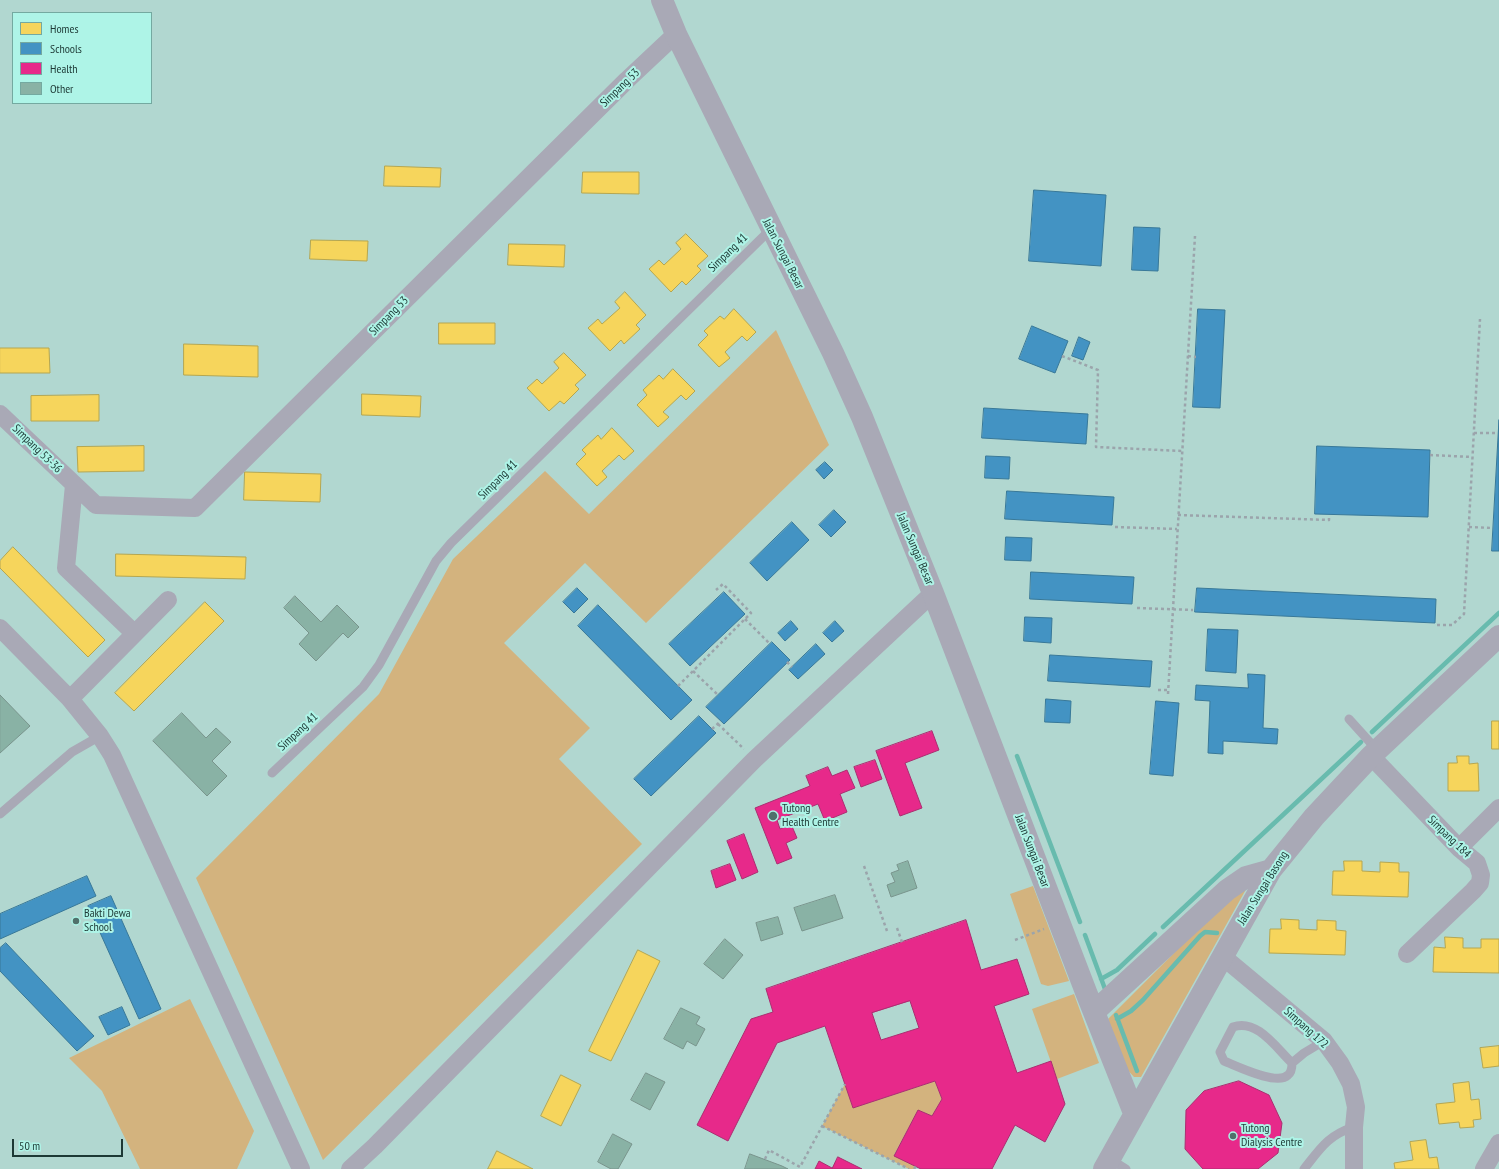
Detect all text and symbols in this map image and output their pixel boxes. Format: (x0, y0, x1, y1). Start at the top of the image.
legend (12, 12, 152, 104)
text: Homes (50, 21, 78, 36)
text: Schools (50, 41, 82, 56)
text: Health (50, 61, 78, 76)
street label: Simpang 53 (597, 66, 643, 110)
text: Other (50, 81, 73, 96)
street label: Jalan Sungai Besar (759, 217, 807, 291)
street label: Simpang 41 (705, 231, 751, 275)
street label: Simpang 53 (366, 293, 412, 339)
street label: Simpang 53-36 (9, 422, 65, 476)
street label: Simpang 41 (475, 457, 521, 503)
street label: Jalan Sungai Besar (893, 511, 937, 587)
street label: Simpang 41 (275, 710, 321, 754)
place label: Tutong Health Centre (782, 802, 839, 830)
marker: Tutong Health Centre (767, 810, 779, 822)
street label: Jalan Sungai Besar (1012, 813, 1052, 889)
street label: Simpang 184 (1424, 813, 1474, 861)
street label: Jalan Sungai Basong (1235, 849, 1291, 927)
place label: Bakti Dewa School (84, 907, 131, 935)
marker: Bakti Dewa School (71, 916, 81, 926)
street label: Simpang 172 (1281, 1004, 1331, 1052)
place label: Tutong Dialysis Centre (1241, 1122, 1302, 1150)
scale bar (14, 1131, 125, 1157)
marker: Tutong Dialysis Centre (1228, 1131, 1238, 1141)
text: 50 m (19, 1138, 40, 1153)

